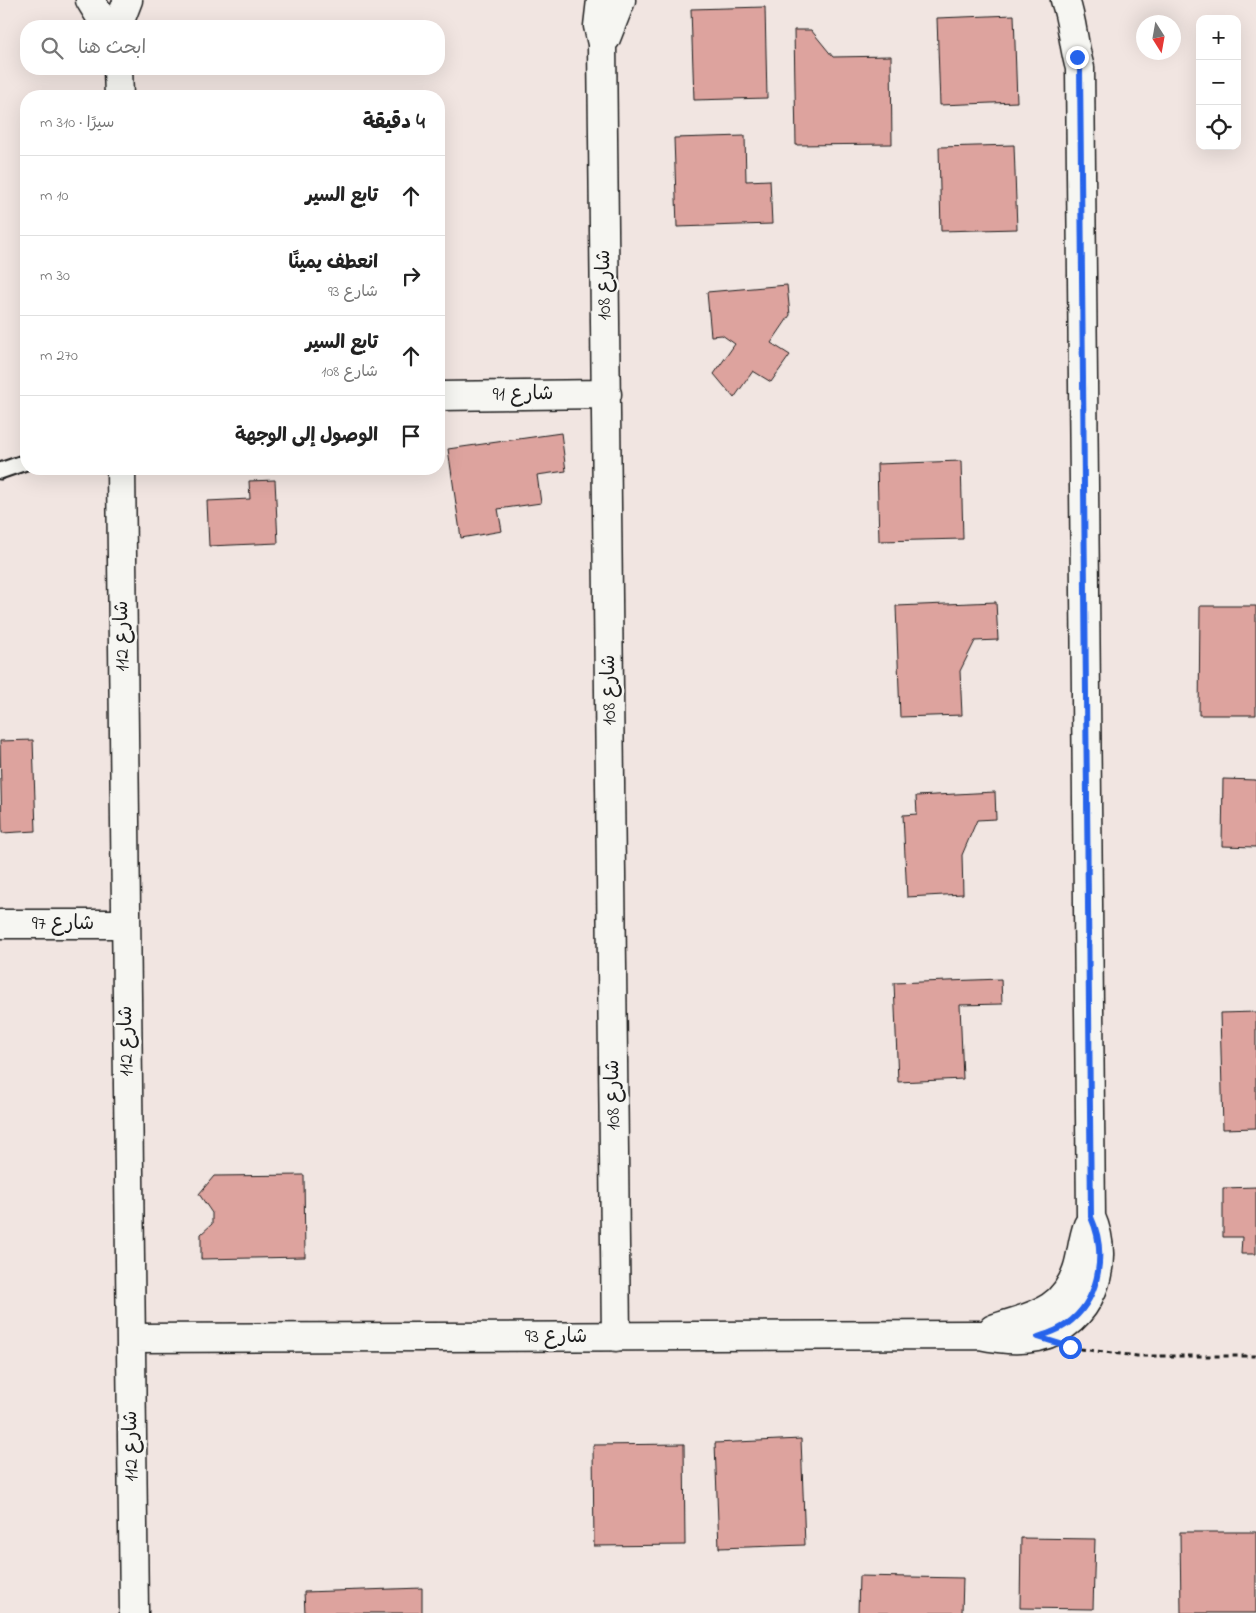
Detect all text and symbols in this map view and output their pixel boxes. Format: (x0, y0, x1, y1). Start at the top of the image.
north arrow (1136, 15, 1181, 60)
map controls (1196, 15, 1241, 150)
button: + (1196, 15, 1241, 60)
search box (20, 20, 445, 75)
icon: search (38, 34, 66, 62)
text: ابحث هنا (78, 35, 146, 62)
route end (1066, 46, 1089, 69)
button: − (1196, 60, 1241, 105)
button: locate (1196, 105, 1241, 150)
text: 4 دقيقة (363, 108, 425, 138)
text: سيرًا · 310 m (40, 111, 114, 135)
icon: ahead (397, 182, 425, 210)
text: تابع السير (306, 183, 378, 210)
text: 10 m (40, 184, 68, 208)
street label: شارع 108 (590, 249, 620, 321)
text: انعطف يمينًا (288, 250, 378, 277)
icon: right (397, 262, 425, 290)
text: 30 m (40, 264, 70, 288)
text: شارع 93 (328, 280, 378, 304)
text: تابع السير (306, 330, 378, 357)
icon: ahead (397, 342, 425, 370)
text: 270 m (40, 344, 78, 368)
text: شارع 108 (321, 360, 378, 384)
street label: شارع 91 (492, 380, 554, 410)
icon: arrive (397, 422, 425, 450)
text: الوصول إلى الوجهة (235, 423, 378, 450)
street label: شارع 112 (108, 600, 138, 672)
street label: شارع 108 (595, 654, 625, 726)
street label: شارع 97 (32, 910, 94, 939)
street label: شارع 112 (112, 1005, 142, 1077)
street label: شارع 108 (599, 1059, 629, 1131)
street label: شارع 93 (525, 1323, 587, 1352)
route start (1059, 1336, 1082, 1359)
street label: شارع 112 (117, 1410, 147, 1482)

